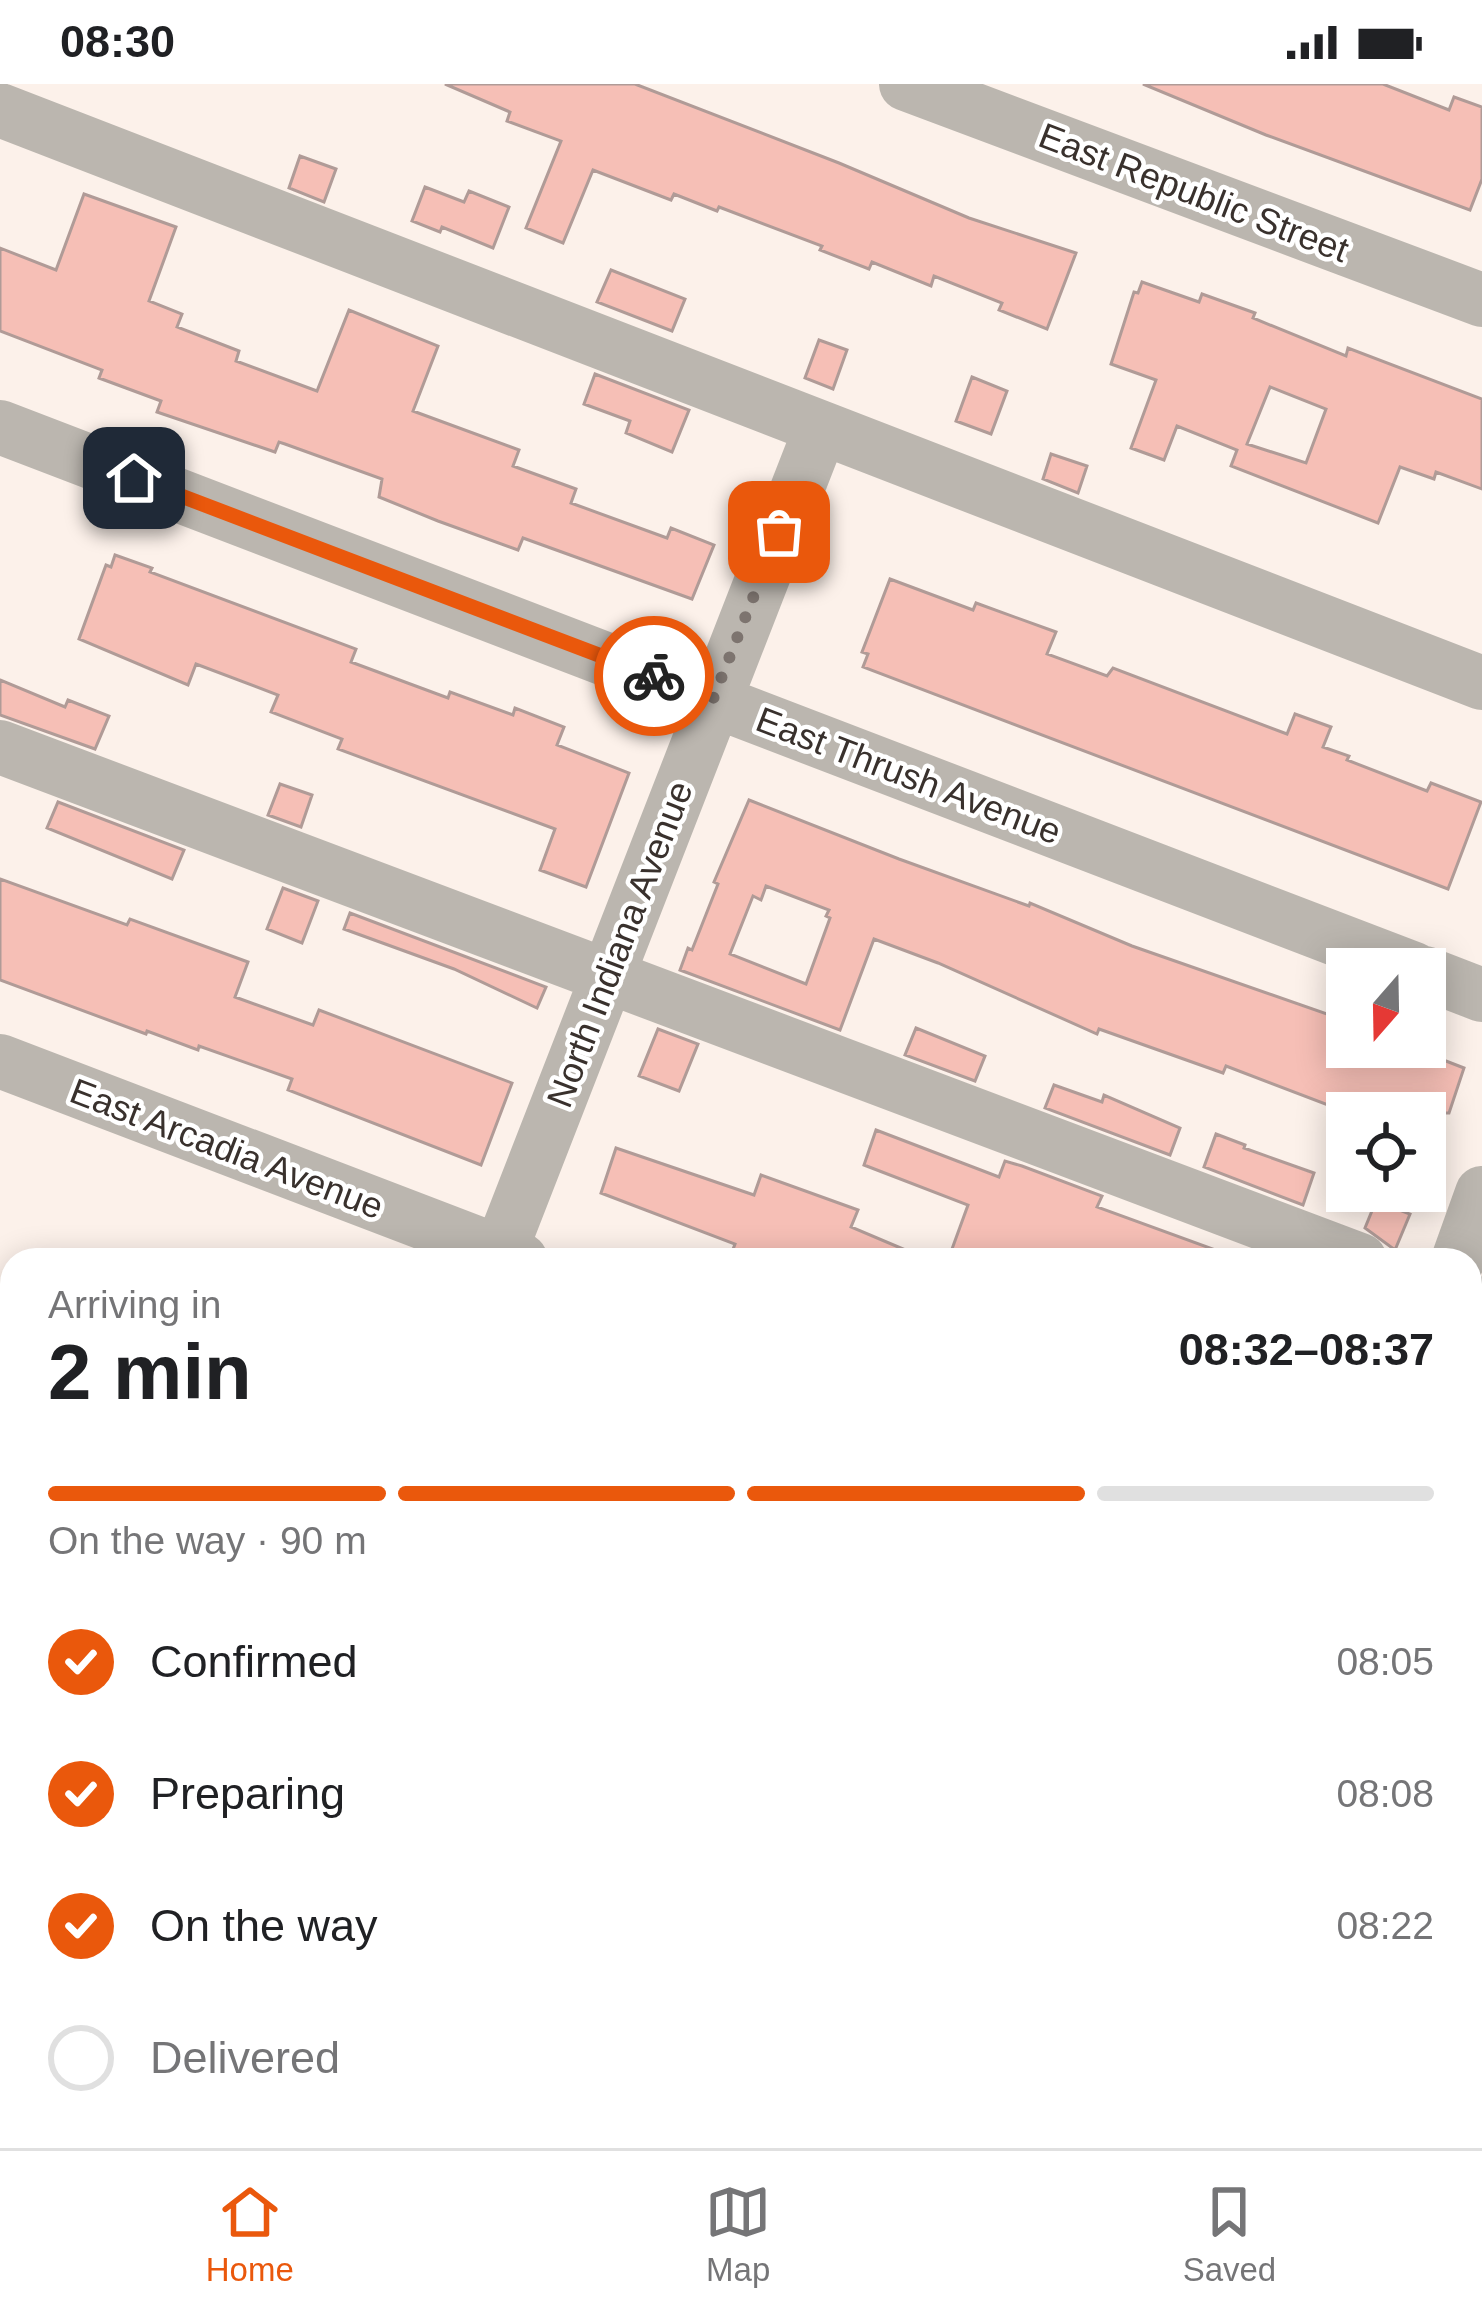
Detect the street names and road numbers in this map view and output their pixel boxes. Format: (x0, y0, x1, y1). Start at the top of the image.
street label: East Republic Street (1033, 115, 1354, 270)
street label: East Thrush Avenue (751, 698, 1067, 852)
street label: North Indiana Avenue (538, 776, 701, 1113)
street label: East Arcadia Avenue (65, 1070, 389, 1227)

